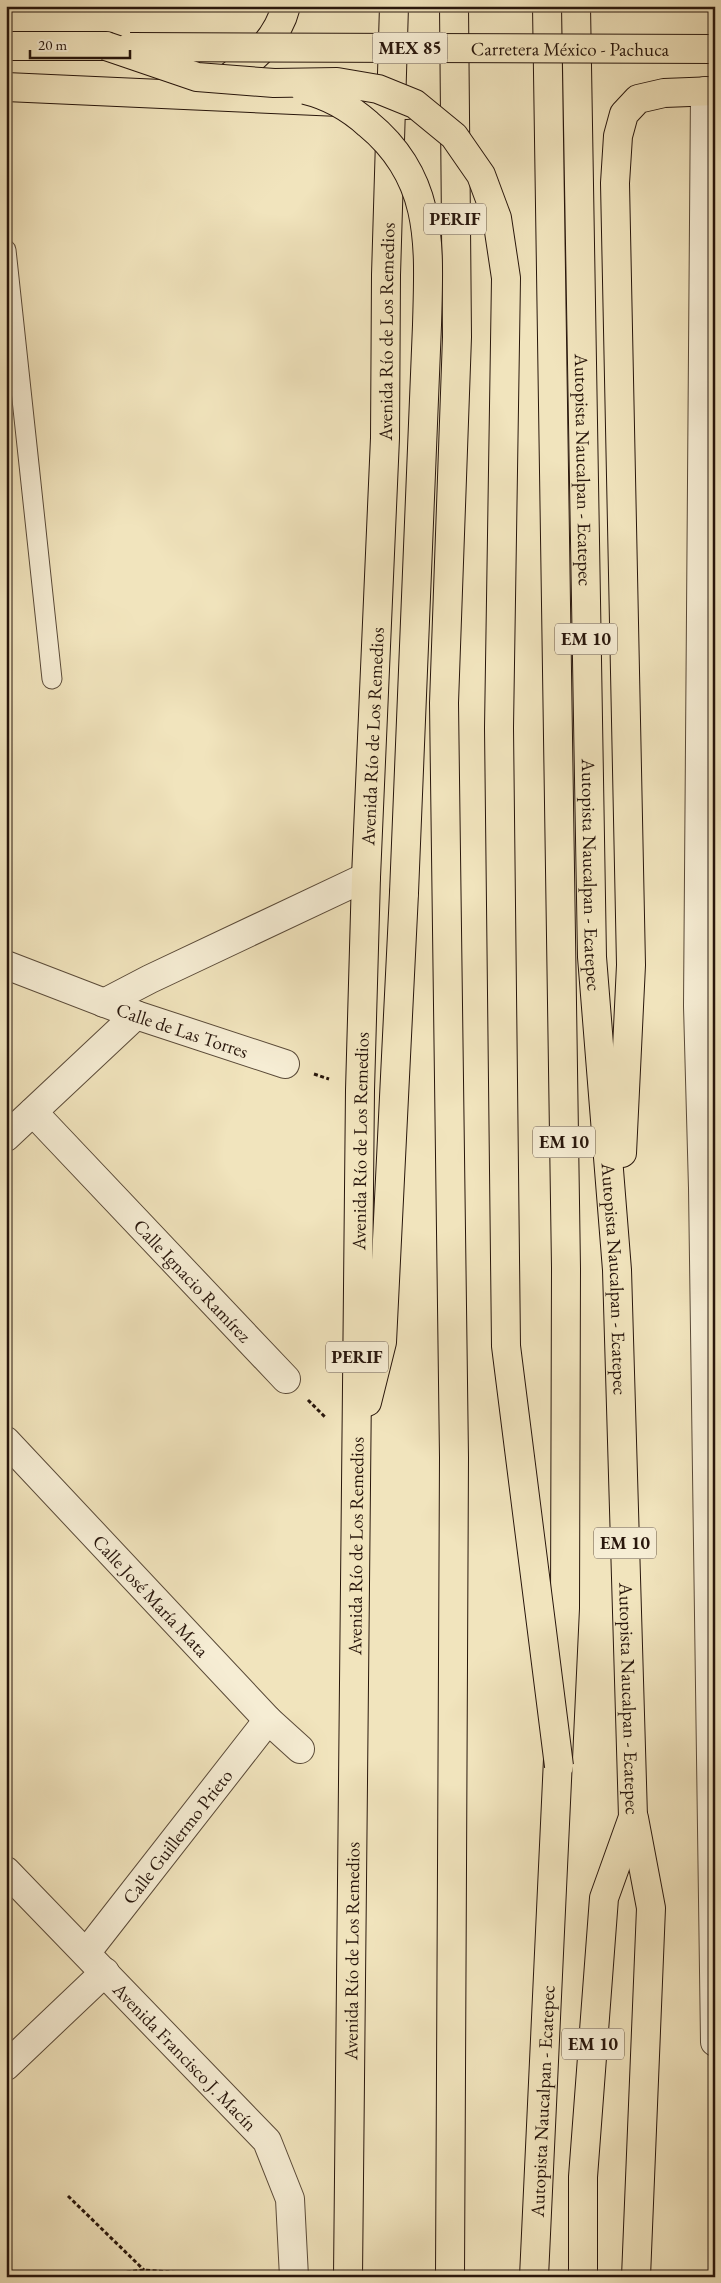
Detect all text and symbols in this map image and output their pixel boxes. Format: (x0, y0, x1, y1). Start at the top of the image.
scale bar (30, 28, 130, 60)
road number: MEX 85 (372, 32, 448, 64)
text: 20 m (38, 35, 67, 54)
street label: Carretera México - Pachuca (471, 36, 670, 62)
road number: PERIF (424, 203, 486, 234)
street label: Avenida Río de Los Remedios (373, 222, 401, 442)
street label: Autopista Naucalpan - Ecatepec (569, 353, 598, 587)
road number: EM 10 (555, 624, 617, 654)
street label: Avenida Río de Los Remedios (355, 627, 390, 847)
street label: Autopista Naucalpan - Ecatepec (576, 758, 607, 992)
street label: Calle de Las Torres (113, 997, 251, 1064)
street label: Avenida Río de Los Remedios (346, 1032, 375, 1251)
road number: EM 10 (533, 1126, 595, 1158)
street label: Autopista Naucalpan - Ecatepec (595, 1161, 633, 1396)
street label: Calle Ignacio Ramírez (128, 1214, 257, 1348)
road number: PERIF (326, 1341, 388, 1372)
street label: Avenida Río de Los Remedios (342, 1437, 369, 1656)
road number: EM 10 (594, 1528, 656, 1559)
street label: Calle José María Mata (87, 1529, 215, 1663)
street label: Autopista Naucalpan - Ecatepec (613, 1581, 645, 1815)
street label: Calle Guillermo Prieto (117, 1764, 238, 1909)
street label: Avenida Río de Los Remedios (338, 1842, 365, 2061)
street label: Avenida Francisco J. Macín (107, 1977, 262, 2136)
street label: Autopista Naucalpan - Ecatepec (525, 1984, 561, 2219)
road number: EM 10 (562, 2028, 624, 2060)

